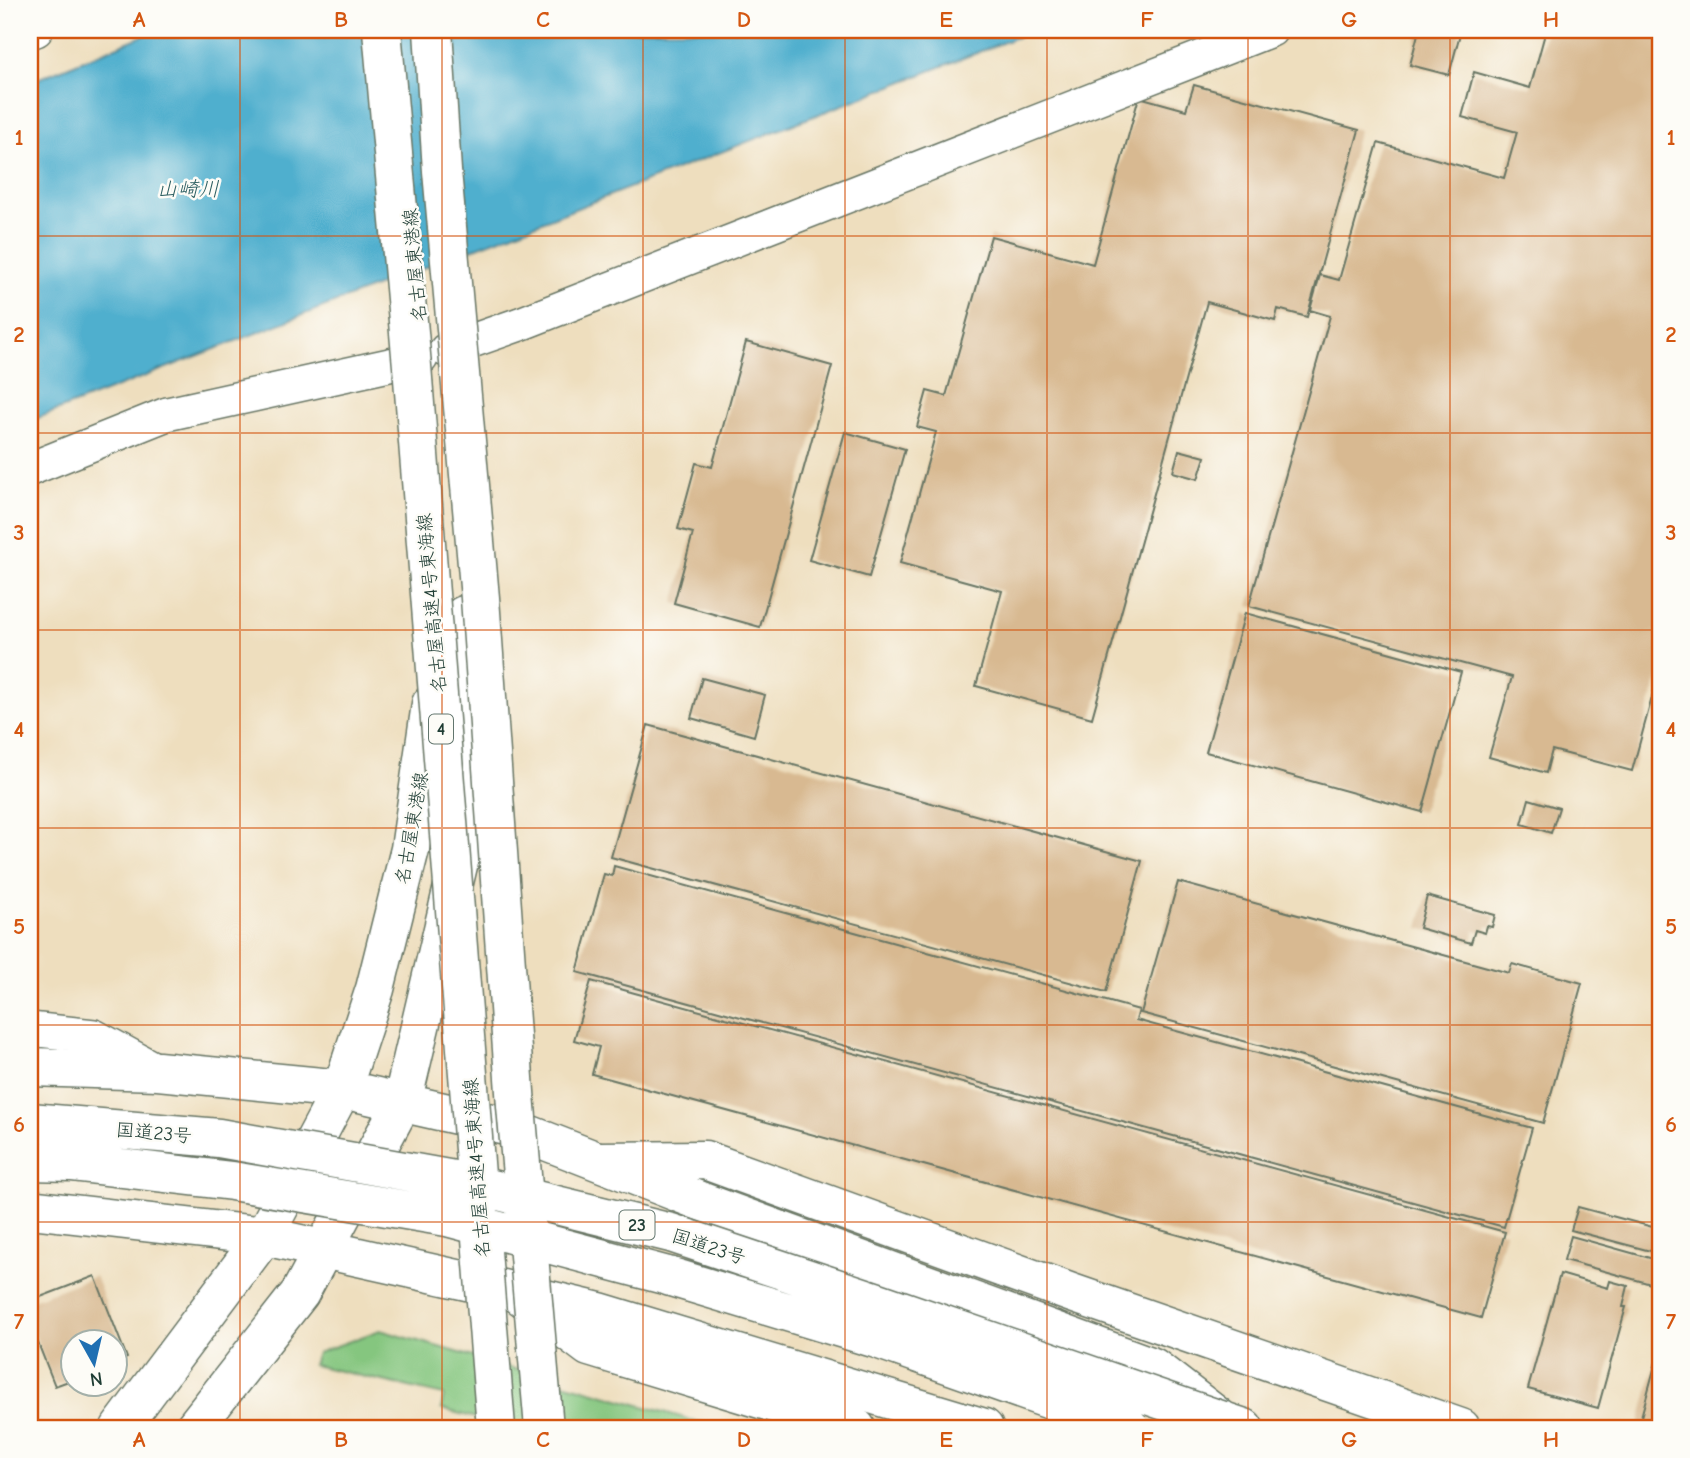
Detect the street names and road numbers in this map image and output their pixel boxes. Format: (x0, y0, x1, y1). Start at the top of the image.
street label: 名古屋東港線 (399, 207, 431, 323)
street label: 名古屋高速4号東海線 (413, 512, 451, 694)
road number: 4 (429, 714, 453, 744)
street label: 名古屋東港線 (391, 770, 433, 886)
street label: 名古屋高速4号東海線 (460, 1077, 494, 1259)
street label: 国道23号 (115, 1119, 193, 1147)
road number: 23 (620, 1210, 654, 1240)
street label: 国道23号 (669, 1225, 748, 1269)

